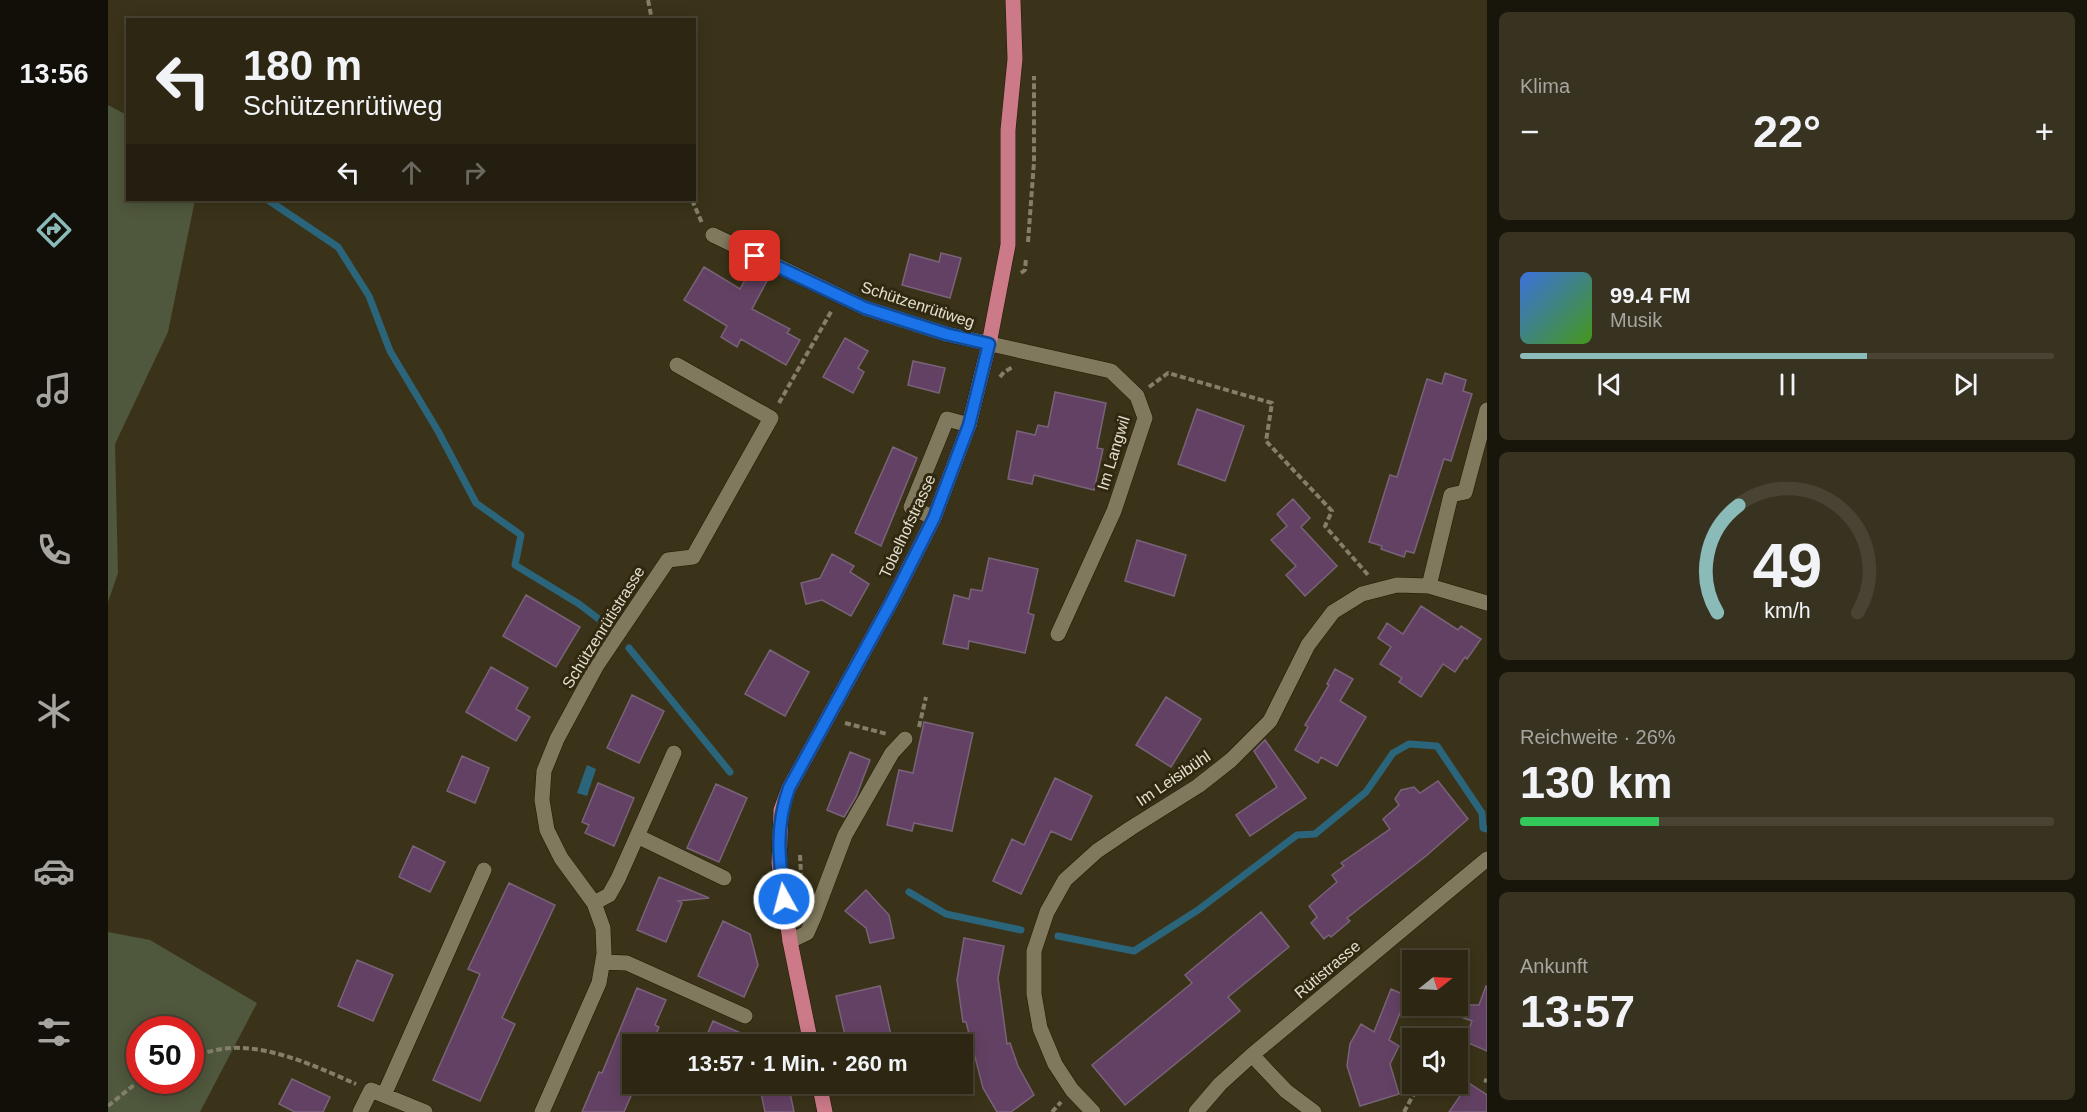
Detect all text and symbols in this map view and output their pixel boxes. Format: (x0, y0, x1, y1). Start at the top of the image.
icon: left (144, 42, 222, 120)
text: 180 m (243, 42, 362, 89)
text: 13:56 (19, 59, 89, 89)
text: Klima (1520, 75, 1570, 97)
text: Schützenrütiweg (243, 91, 443, 121)
text: 22° (1753, 106, 1821, 157)
text: − (1520, 113, 1539, 150)
text: + (2035, 113, 2054, 150)
icon: left (332, 156, 365, 189)
icon: ahead (395, 156, 428, 189)
icon: right (458, 156, 491, 189)
icon: directions (33, 209, 75, 251)
pin (729, 230, 780, 281)
icon: arrive (738, 239, 771, 272)
street label: Schützenrütiweg (859, 278, 977, 331)
text: 99.4 FM (1610, 283, 1691, 308)
text: Musik (1610, 309, 1662, 331)
icon: previous (1593, 368, 1626, 401)
icon: pause (1771, 368, 1804, 401)
icon: next (1949, 368, 1982, 401)
icon: music (33, 369, 75, 411)
street label: Im Langwil (1094, 414, 1133, 492)
street label: Tobelhofstrasse (876, 472, 939, 581)
icon: phone (33, 529, 75, 571)
text: 49 (1752, 531, 1822, 600)
street label: Schützenrütistrasse (559, 563, 648, 691)
text: km/h (1764, 599, 1810, 623)
icon: climate (33, 690, 75, 732)
text: Reichweite · 26% (1520, 726, 1676, 748)
street label: Im Leisibühl (1133, 747, 1213, 809)
text: 130 km (1520, 757, 1673, 808)
icon: car (33, 850, 75, 892)
position arrow (752, 867, 816, 931)
street label: Rütistrasse (1291, 937, 1364, 1002)
north arrow (1402, 950, 1468, 1016)
map controls (1402, 950, 1468, 1094)
text: Ankunft (1520, 955, 1588, 977)
text: 13:57 (1520, 986, 1635, 1037)
icon: filters (33, 1011, 75, 1053)
speed limit sign: 50 (126, 1016, 204, 1094)
button: sound (1402, 1028, 1468, 1094)
text: 13:57 · 1 Min. · 260 m (687, 1051, 908, 1076)

